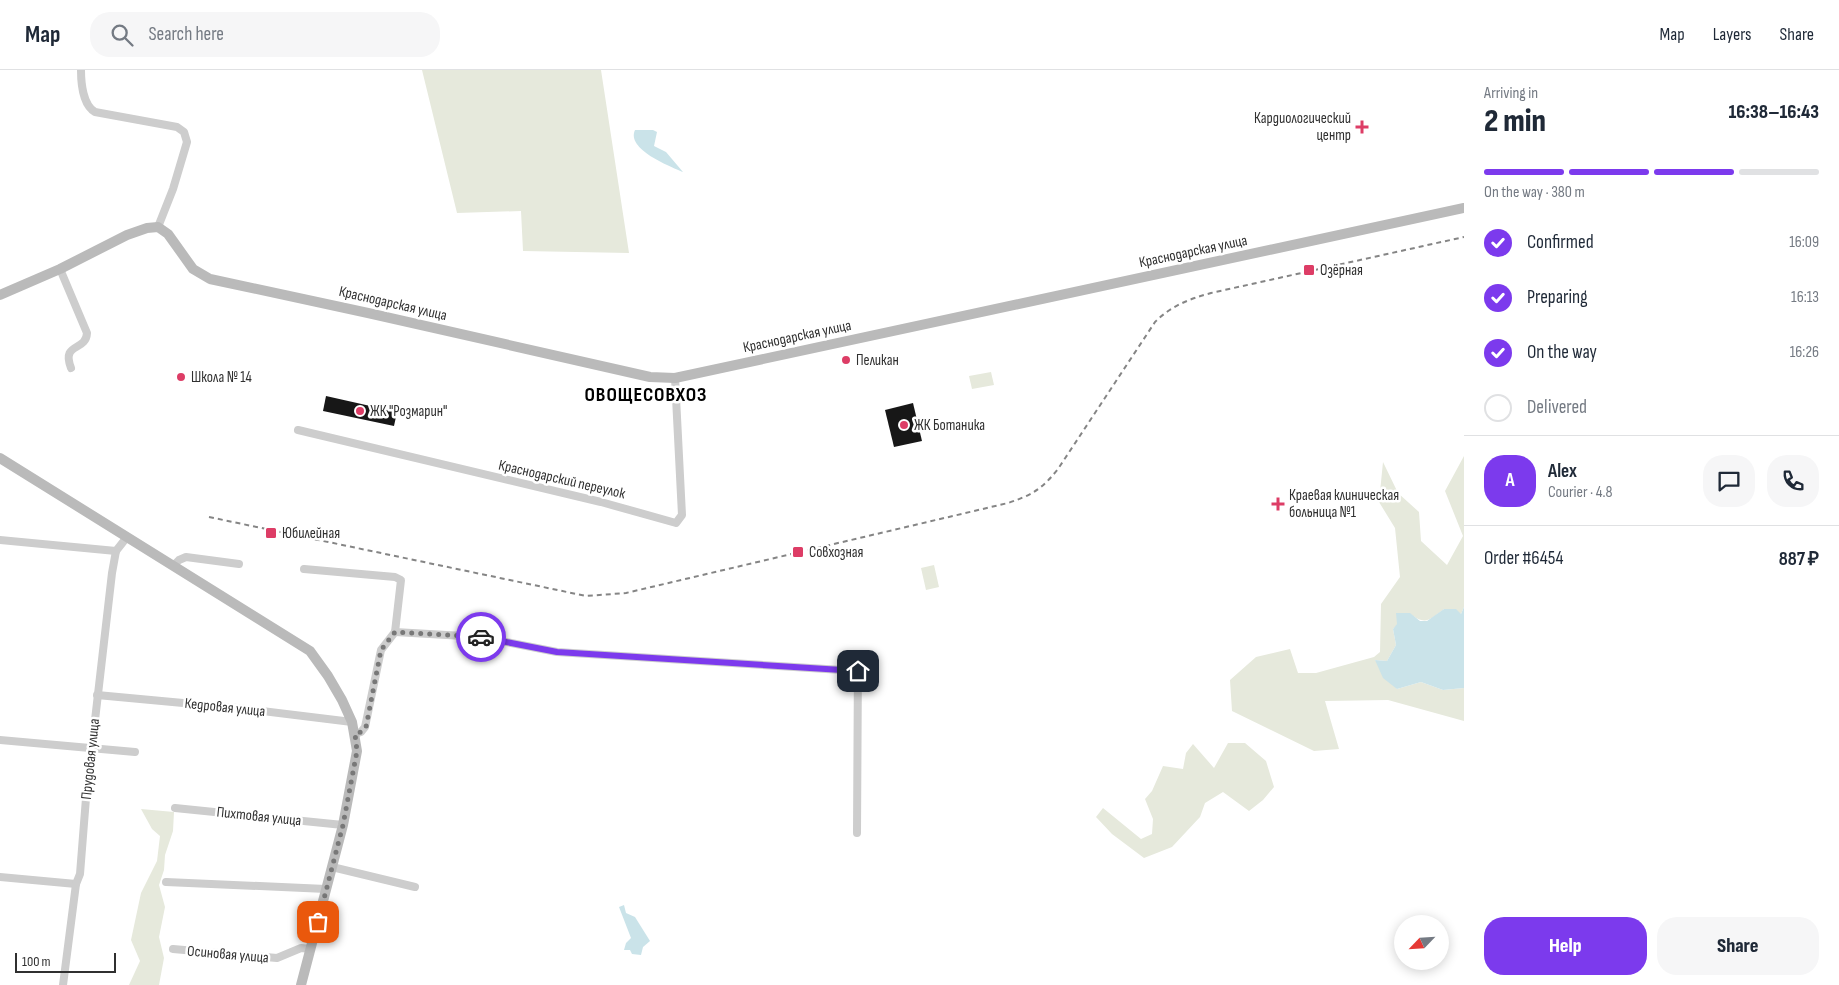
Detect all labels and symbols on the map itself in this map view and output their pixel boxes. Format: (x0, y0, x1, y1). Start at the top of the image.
place label: Кардиологический центр (1254, 109, 1351, 145)
marker: Кардиологический центр (1355, 120, 1369, 134)
street label: Краснодарская улица (1137, 231, 1249, 272)
place label: Озёрная (1320, 261, 1363, 280)
marker: Озёрная (1302, 263, 1316, 277)
street label: Краснодарская улица (337, 282, 449, 325)
street label: Краснодарская улица (741, 316, 853, 357)
place label: Пеликан (856, 351, 899, 370)
marker: Пеликан (840, 354, 852, 366)
place label: Школа № 14 (191, 368, 252, 387)
marker: Школа № 14 (175, 371, 187, 383)
district label: ОВОЩЕСОВХОЗ (584, 383, 708, 407)
place label: ЖК "Розмарин" (370, 402, 447, 421)
marker: ЖК "Розмарин" (354, 405, 366, 417)
place label: ЖК Ботаника (914, 416, 985, 435)
marker: ЖК Ботаника (898, 419, 910, 431)
street label: Краснодарский переулок (497, 456, 627, 503)
place label: Краевая клиническая больница №1 (1289, 486, 1399, 522)
marker: Краевая клиническая больница №1 (1271, 497, 1285, 511)
place label: Юбилейная (282, 524, 340, 543)
marker: Юбилейная (264, 526, 278, 540)
place label: Совхозная (809, 543, 864, 562)
marker: Совхозная (791, 545, 805, 559)
courier (456, 612, 506, 662)
pin (837, 650, 879, 692)
street label: Кедровая улица (184, 694, 266, 721)
street label: Прудовая улица (77, 717, 104, 801)
street label: Пихтовая улица (216, 803, 302, 830)
pin (297, 901, 339, 943)
north arrow (1394, 915, 1449, 970)
street label: Осиновая улица (186, 941, 270, 968)
scale bar (15, 950, 116, 973)

